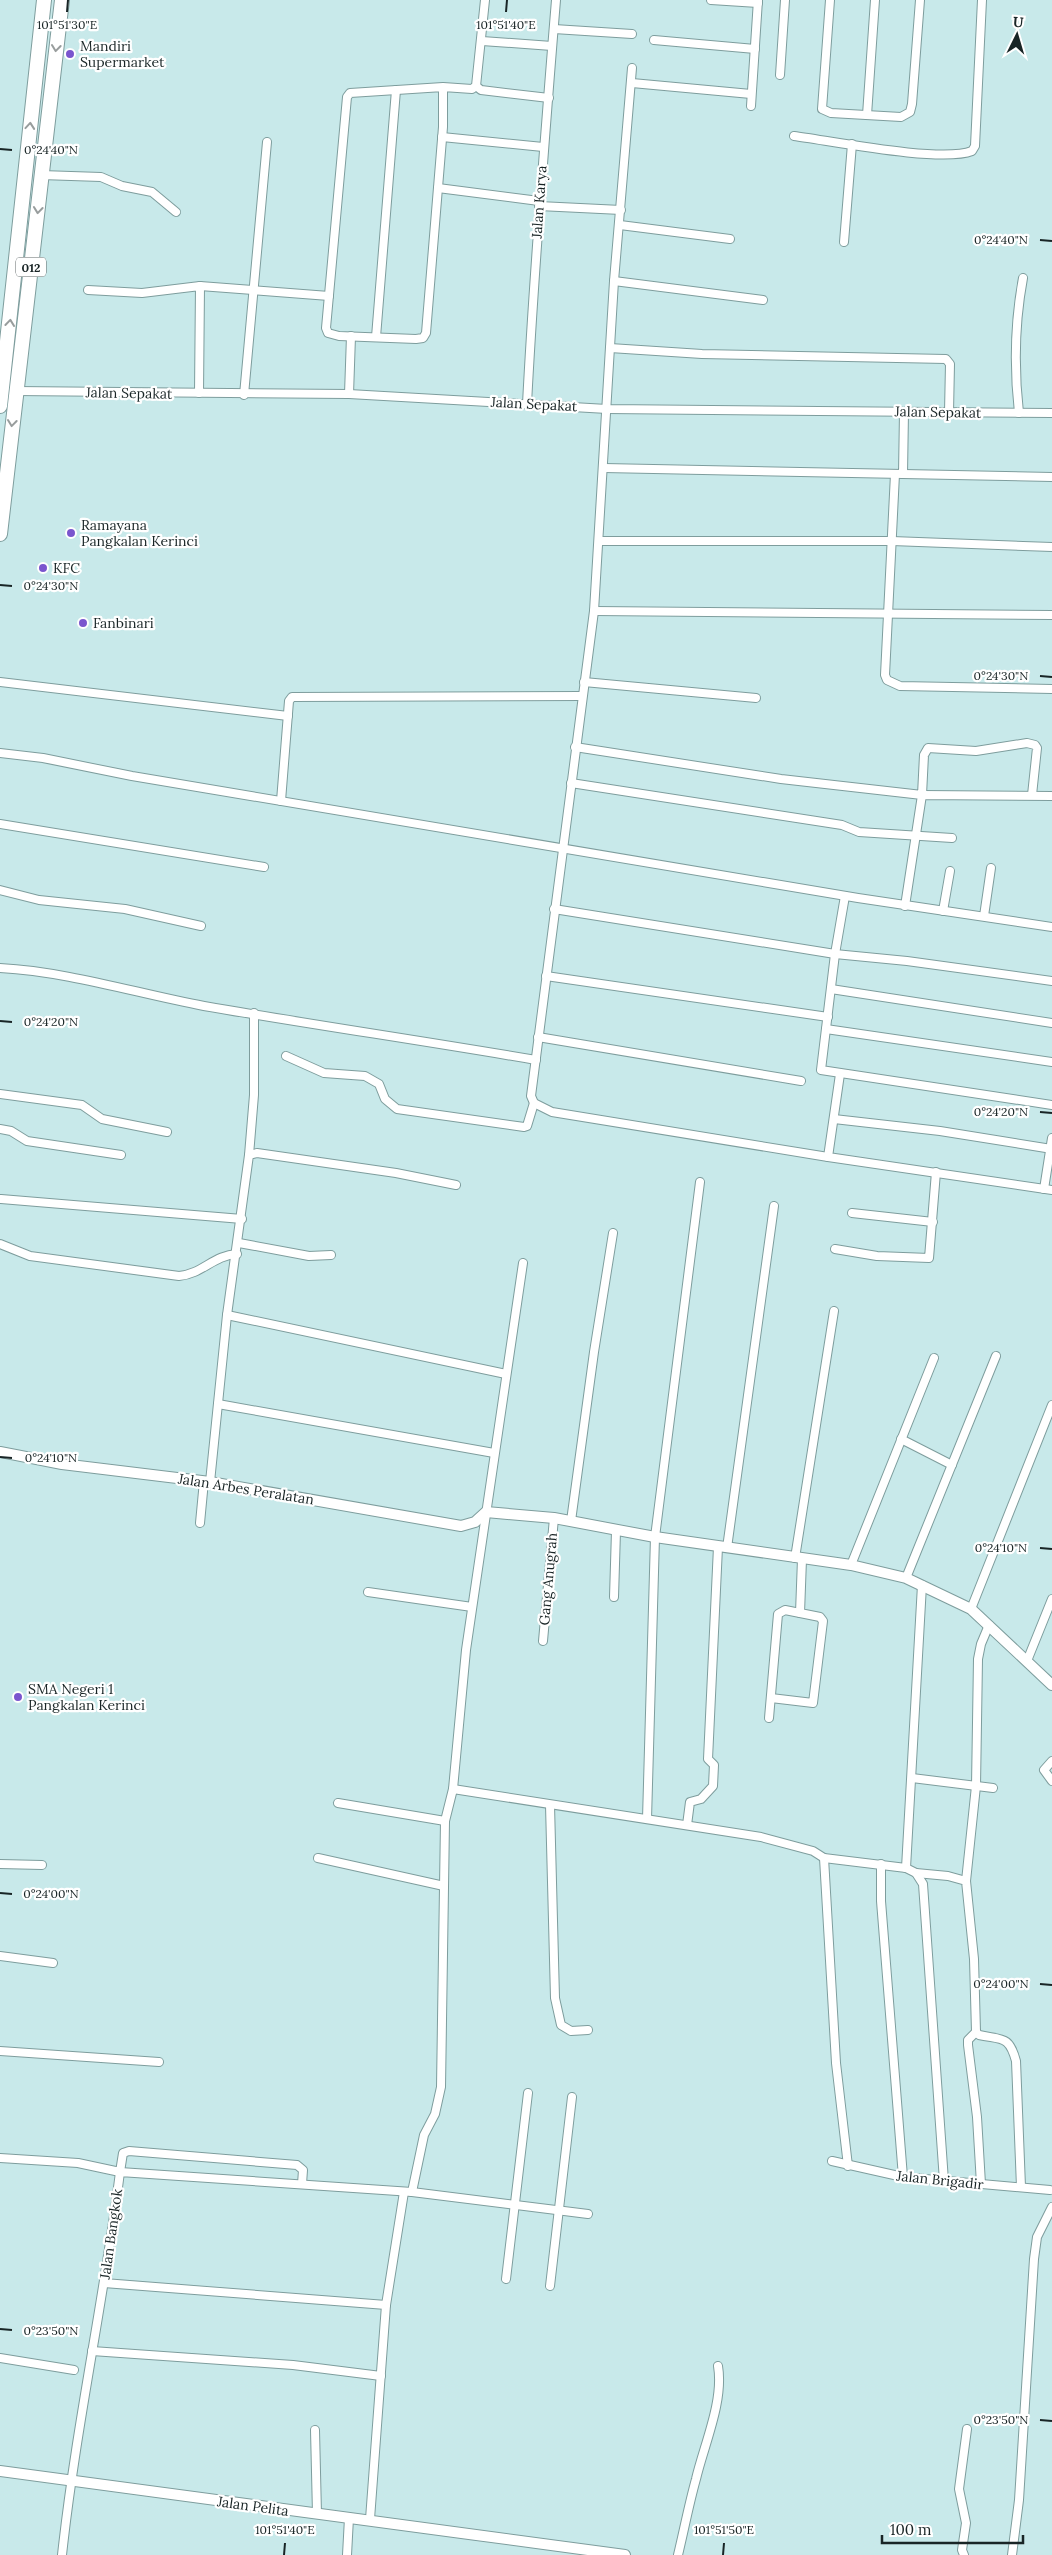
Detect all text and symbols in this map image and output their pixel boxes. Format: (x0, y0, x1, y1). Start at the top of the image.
north arrow (992, 10, 1042, 60)
text: U (1012, 13, 1025, 32)
text: 101°51'30"E (37, 17, 97, 32)
text: 101°51'40"E (476, 17, 536, 32)
place label: Mandiri Supermarket (80, 37, 165, 71)
one-way arrow (51, 45, 62, 53)
marker: Mandiri Supermarket (64, 48, 76, 60)
one-way arrow (24, 122, 35, 130)
text: 0°24'40"N (24, 142, 78, 157)
street label: Jalan Karya (527, 165, 551, 240)
one-way arrow (33, 206, 44, 214)
text: 0°24'40"N (974, 232, 1028, 247)
road number: 012 (16, 258, 46, 276)
one-way arrow (4, 318, 15, 326)
street label: Jalan Sepakat (85, 383, 173, 403)
street label: Jalan Sepakat (489, 393, 578, 415)
street label: Jalan Sepakat (894, 402, 982, 422)
one-way arrow (7, 420, 18, 428)
place label: Ramayana Pangkalan Kerinci (81, 516, 198, 550)
marker: Ramayana Pangkalan Kerinci (65, 527, 77, 539)
place label: KFC (53, 559, 80, 577)
marker: KFC (37, 562, 49, 574)
text: 0°24'30"N (24, 578, 78, 593)
place label: Fanbinari (93, 614, 154, 632)
marker: Fanbinari (77, 617, 89, 629)
text: 0°24'30"N (974, 668, 1028, 683)
text: 0°24'20"N (24, 1014, 78, 1029)
text: 0°24'20"N (974, 1104, 1028, 1119)
text: 0°24'10"N (25, 1450, 77, 1465)
street label: Jalan Arbes Peralatan (176, 1469, 316, 1509)
street label: Gang Anugrah (535, 1532, 561, 1626)
text: 0°24'10"N (975, 1540, 1027, 1555)
place label: SMA Negeri 1 Pangkalan Kerinci (28, 1680, 145, 1714)
marker: SMA Negeri 1 Pangkalan Kerinci (12, 1691, 24, 1703)
text: 0°24'00"N (23, 1886, 79, 1901)
text: 0°24'00"N (973, 1976, 1029, 1991)
street label: Jalan Brigadir (895, 2166, 984, 2194)
street label: Jalan Bangkok (96, 2187, 126, 2281)
text: 0°23'50"N (23, 2323, 79, 2338)
text: 0°23'50"N (973, 2412, 1029, 2427)
street label: Jalan Pelita (215, 2492, 290, 2520)
scale bar (882, 2512, 1023, 2544)
text: 100 m (890, 2520, 931, 2539)
text: 101°51'40"E (255, 2522, 315, 2537)
text: 101°51'50"E (694, 2522, 754, 2537)

